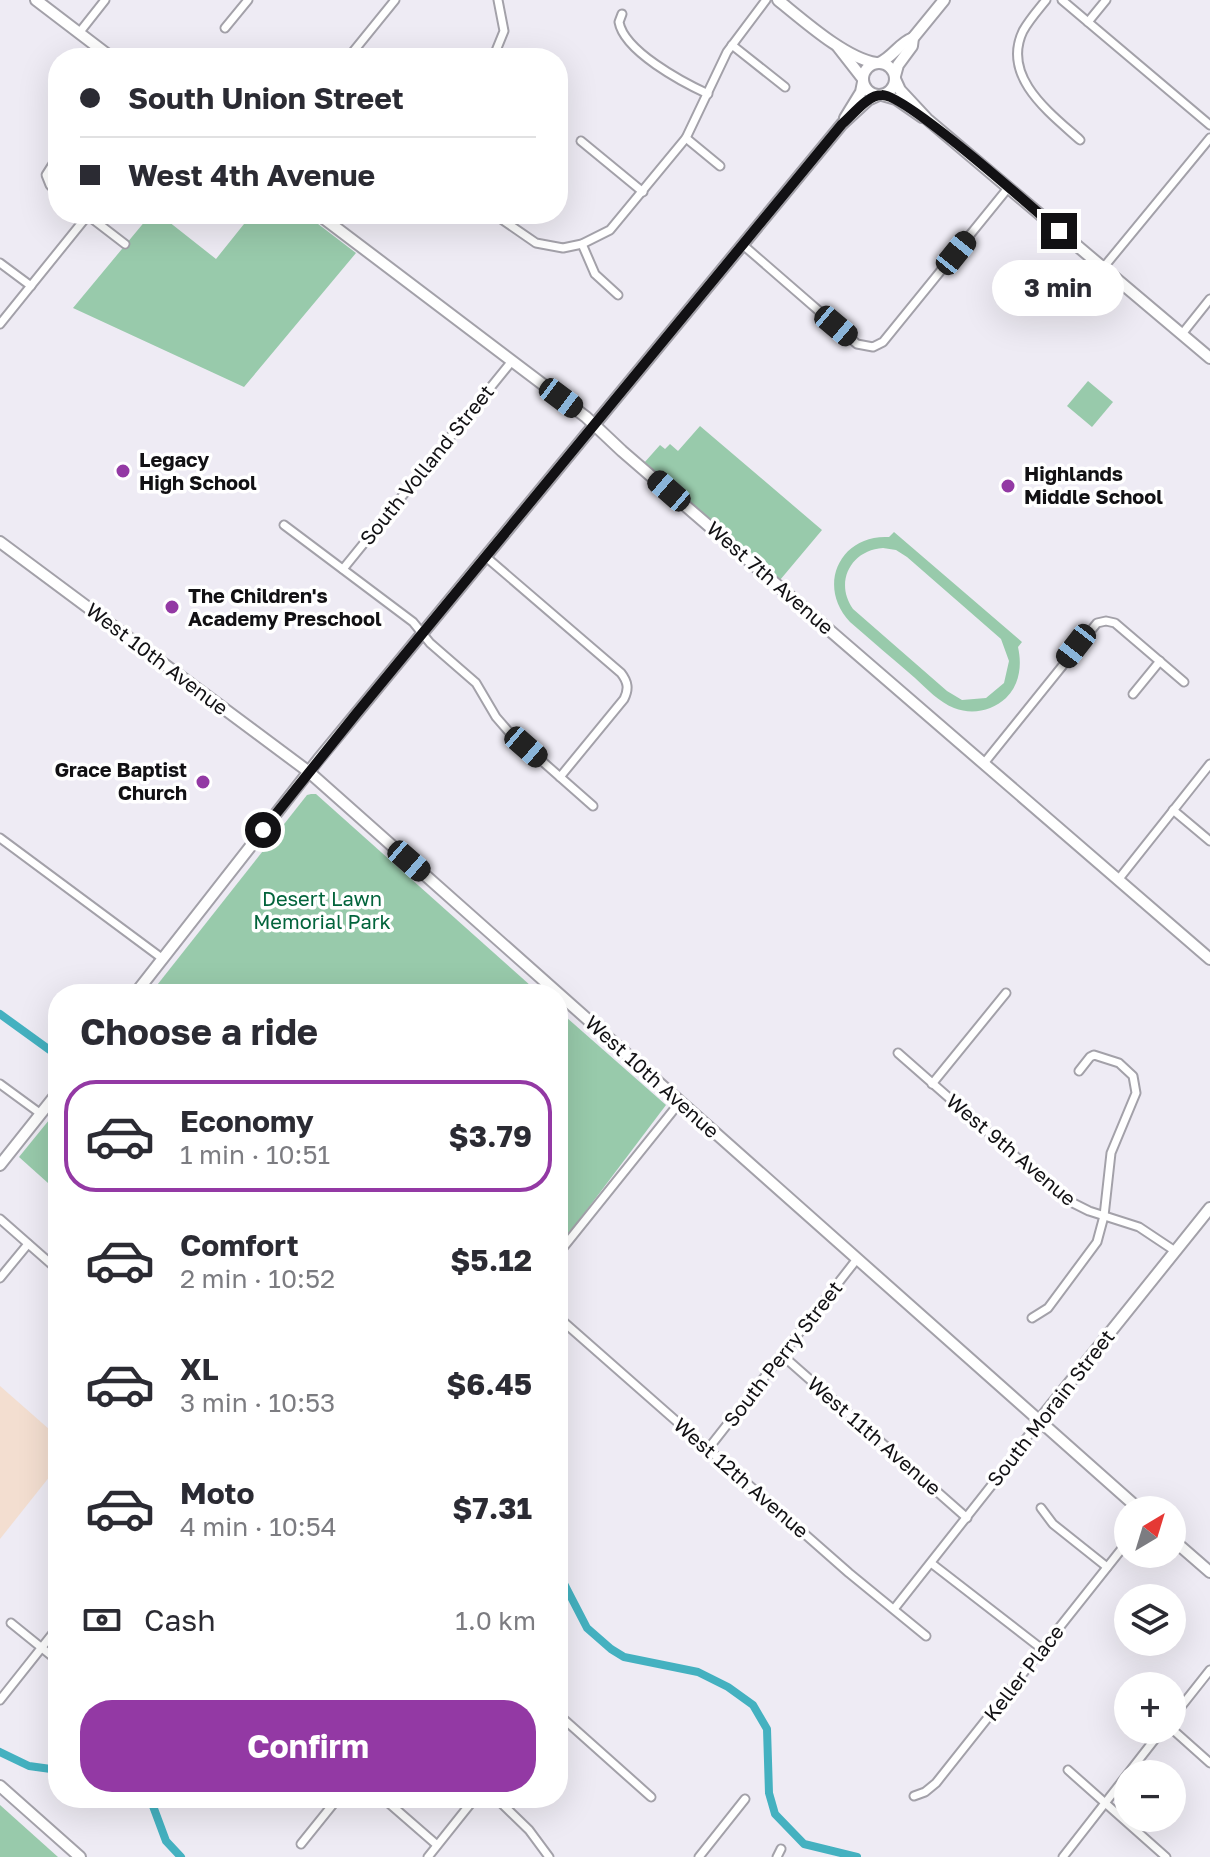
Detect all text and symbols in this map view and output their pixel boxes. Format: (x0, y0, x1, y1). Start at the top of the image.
text: South Union Street (128, 80, 404, 116)
text: West 4th Avenue (128, 157, 375, 193)
route end (1041, 213, 1077, 249)
car (932, 227, 980, 279)
callout: 3 min (993, 259, 1125, 315)
text: 3 min (1024, 272, 1092, 303)
car (810, 301, 862, 351)
car (535, 374, 587, 422)
street label: South Volland Street (354, 379, 498, 549)
place label: Legacy High School (139, 447, 257, 494)
place label: Highlands Middle School (1024, 461, 1163, 508)
marker: Legacy High School (114, 462, 132, 480)
car (643, 466, 695, 516)
marker: Highlands Middle School (999, 477, 1017, 495)
street label: West 7th Avenue (702, 516, 839, 639)
place label: The Children's Academy Preschool (188, 583, 382, 630)
street label: West 10th Avenue (82, 597, 233, 719)
marker: The Children's Academy Preschool (163, 598, 181, 616)
car (1052, 620, 1100, 672)
car (500, 722, 552, 772)
place label: Grace Baptist Church (54, 757, 187, 804)
marker: Grace Baptist Church (194, 773, 212, 791)
route start (245, 812, 281, 848)
car (383, 836, 435, 886)
park label: Desert Lawn Memorial Park (253, 886, 391, 933)
text: Choose a ride (80, 1010, 318, 1053)
street label: West 10th Avenue (581, 1010, 724, 1143)
street label: West 9th Avenue (942, 1088, 1081, 1210)
icon: car (84, 1100, 156, 1172)
text: Economy (180, 1103, 314, 1139)
text: $3.79 (449, 1118, 532, 1154)
text: 1 min · 10:51 (180, 1139, 330, 1170)
icon: car (84, 1224, 156, 1296)
text: Comfort (180, 1227, 299, 1263)
text: $5.12 (450, 1242, 532, 1278)
text: 2 min · 10:52 (180, 1263, 335, 1294)
street label: South Perry Street (718, 1276, 847, 1431)
street label: South Morain Street (982, 1324, 1119, 1490)
icon: car (84, 1348, 156, 1420)
text: XL (180, 1351, 219, 1387)
text: $6.45 (446, 1366, 532, 1402)
street label: West 11th Avenue (803, 1371, 946, 1500)
text: 3 min · 10:53 (180, 1387, 335, 1418)
street label: West 12th Avenue (669, 1412, 814, 1542)
icon: car (84, 1472, 156, 1544)
text: Moto (180, 1475, 255, 1511)
text: $7.31 (452, 1490, 532, 1526)
north arrow (1114, 1496, 1186, 1568)
map controls (1114, 1496, 1186, 1832)
text: 4 min · 10:54 (180, 1511, 337, 1542)
button: layers (1114, 1584, 1186, 1656)
icon: cash (80, 1598, 124, 1642)
text: Cash (144, 1602, 216, 1638)
text: 1.0 km (455, 1605, 536, 1636)
street label: Keller Place (978, 1620, 1068, 1725)
button: + (1114, 1672, 1186, 1744)
button: Confirm (80, 1700, 536, 1792)
button: − (1114, 1760, 1186, 1832)

